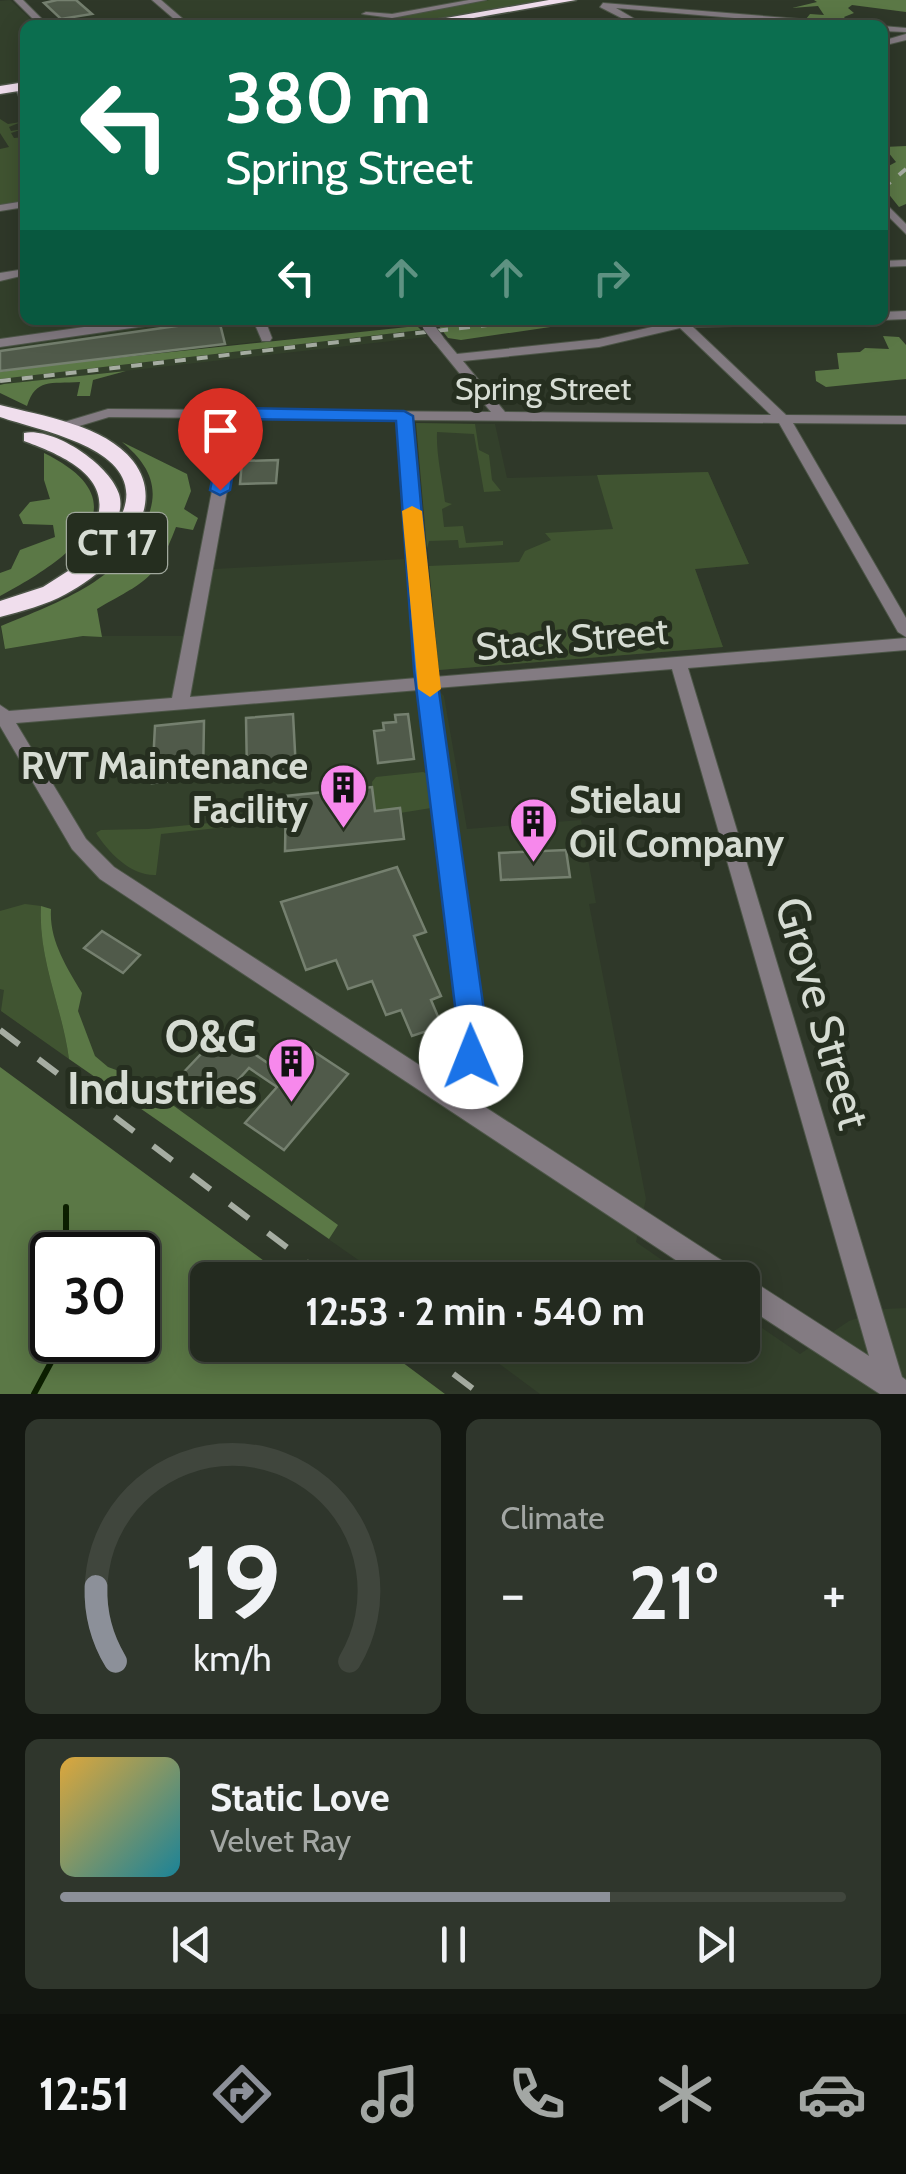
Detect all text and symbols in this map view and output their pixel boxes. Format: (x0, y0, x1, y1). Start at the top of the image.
text: 380 m (225, 55, 431, 141)
icon: left (60, 60, 190, 190)
text: Spring Street (225, 141, 473, 195)
icon: left (269, 250, 324, 305)
icon: ahead (374, 250, 429, 305)
icon: ahead (479, 250, 534, 305)
icon: right (584, 250, 639, 305)
street label: Spring Street (455, 369, 631, 408)
pin (178, 388, 263, 491)
icon: arrive (193, 403, 248, 458)
road number: CT 17 (67, 513, 167, 573)
street label: Stack Street (474, 607, 670, 670)
place label: RVT Maintenance Facility (21, 742, 309, 833)
building icon: RVT Maintenance Facility (317, 762, 369, 830)
place label: Stielau Oil Company (569, 776, 785, 867)
building icon: Stielau Oil Company (508, 796, 560, 864)
street label: Grove Street (764, 891, 882, 1135)
position arrow (419, 1005, 523, 1109)
place label: O&G Industries (67, 1009, 257, 1115)
building icon: O&G Industries (266, 1036, 318, 1104)
speed limit sign: 30 (30, 1232, 160, 1362)
text: 12:53 · 2 min · 540 m (305, 1288, 645, 1335)
text: Climate (501, 1498, 605, 1537)
text: 19 (184, 1519, 281, 1645)
text: 21° (629, 1547, 718, 1638)
text: − (501, 1560, 525, 1627)
text: + (822, 1560, 846, 1627)
text: km/h (194, 1637, 272, 1680)
text: Static Love (210, 1774, 389, 1821)
text: Velvet Ray (210, 1821, 351, 1860)
icon: previous (164, 1917, 219, 1972)
icon: pause (426, 1917, 481, 1972)
icon: next (688, 1917, 743, 1972)
icon: directions (207, 2059, 277, 2129)
icon: music (355, 2059, 425, 2129)
icon: phone (502, 2059, 572, 2129)
icon: climate (650, 2059, 720, 2129)
icon: car (797, 2059, 867, 2129)
text: 12:51 (39, 2067, 130, 2121)

